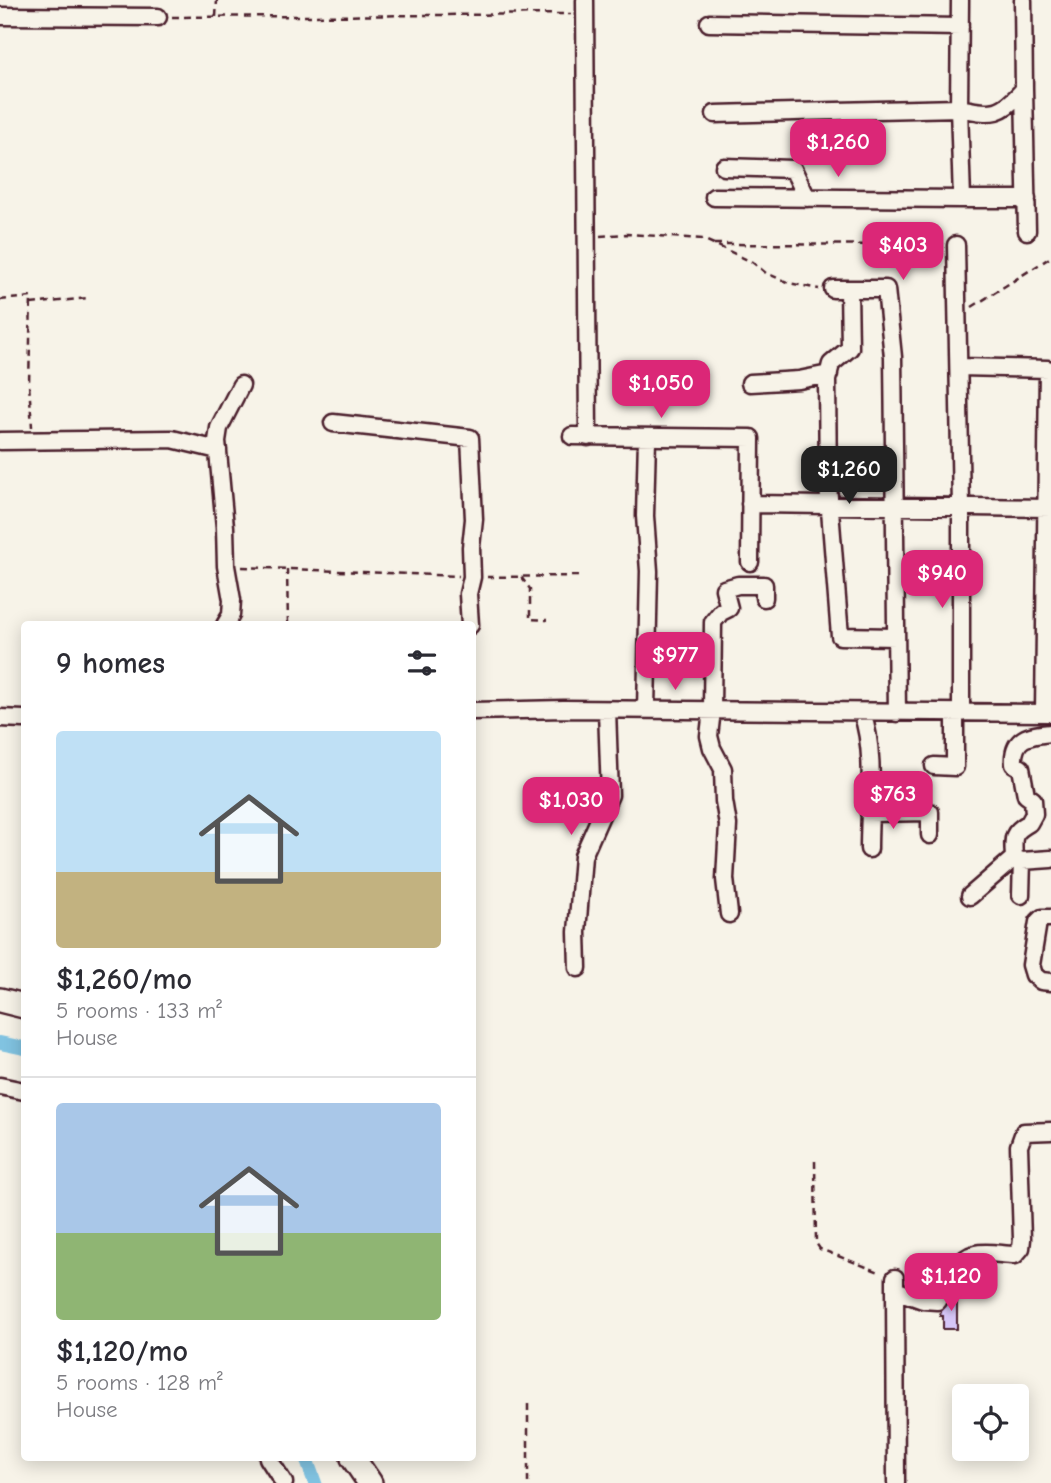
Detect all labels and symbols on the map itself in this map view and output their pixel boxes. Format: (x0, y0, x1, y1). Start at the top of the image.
pin: $1,260 (781, 120, 895, 179)
pin: $403 (862, 222, 944, 282)
pin: $1,050 (604, 360, 718, 420)
pin: $1,260 (792, 447, 906, 506)
pin: $940 (901, 550, 983, 610)
pin: $977 (634, 632, 716, 692)
pin: $763 (852, 772, 934, 831)
pin: $1,030 (514, 778, 628, 837)
pin: $1,120 (894, 1254, 1008, 1313)

